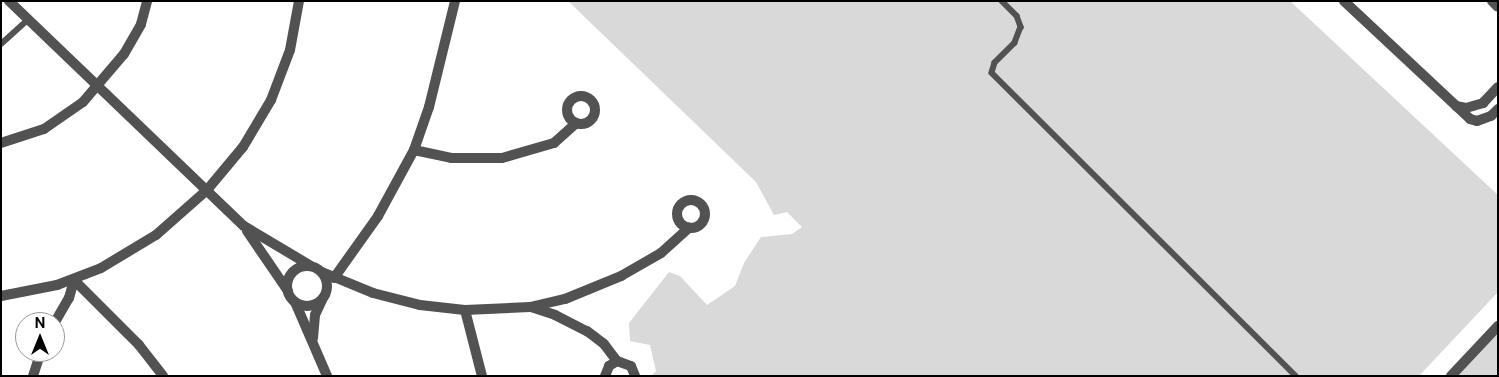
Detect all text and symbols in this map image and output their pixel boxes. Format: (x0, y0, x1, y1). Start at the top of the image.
north arrow (15, 312, 65, 362)
text: N (35, 315, 45, 331)

